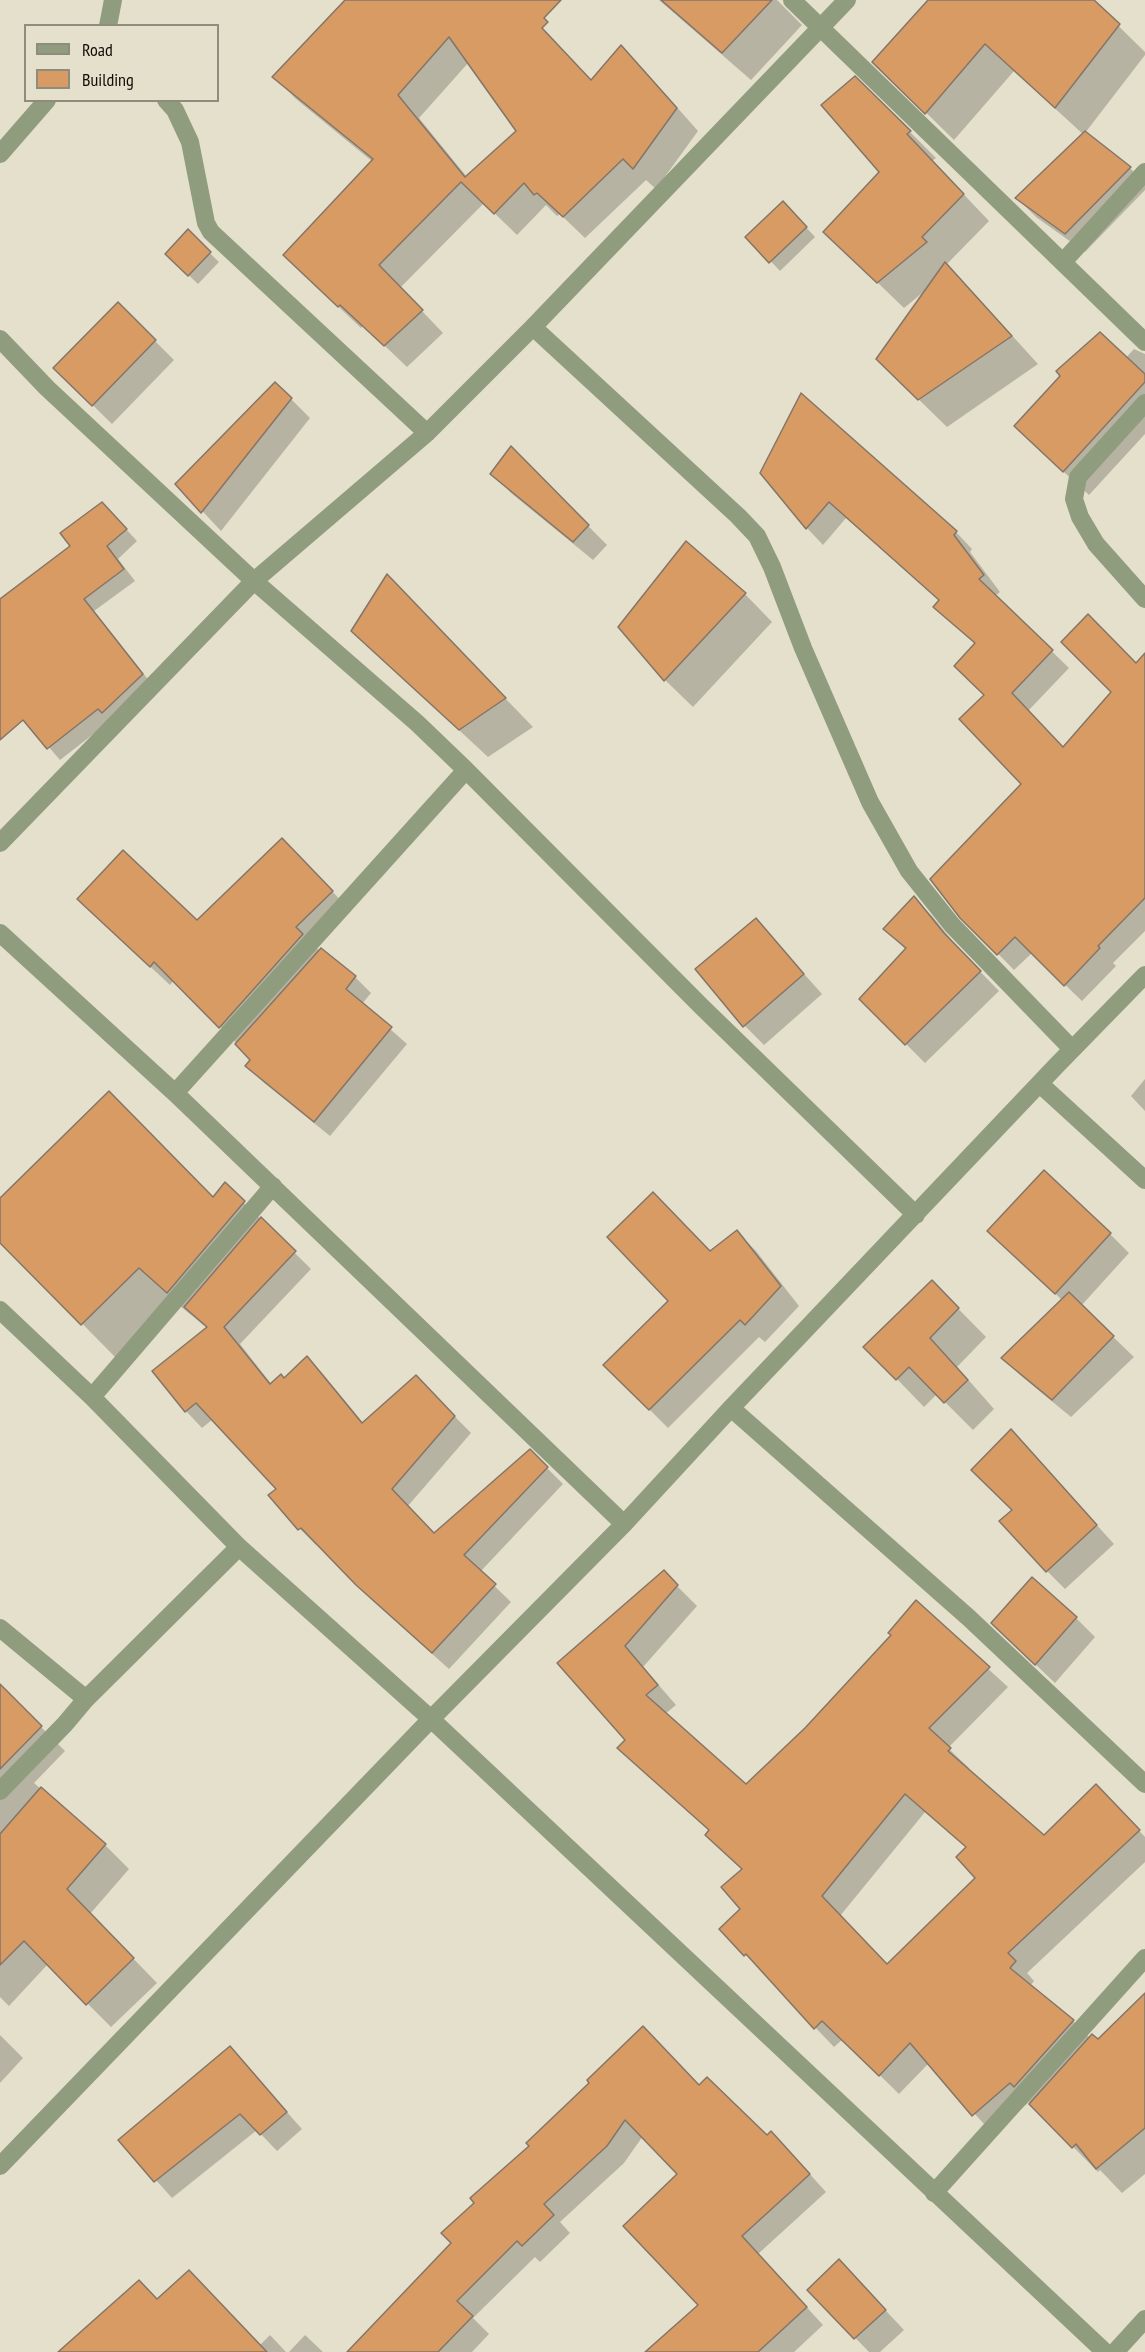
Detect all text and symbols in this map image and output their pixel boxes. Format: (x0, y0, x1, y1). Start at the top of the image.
legend (24, 24, 219, 102)
text: Road (82, 38, 113, 61)
text: Building (82, 68, 134, 91)

